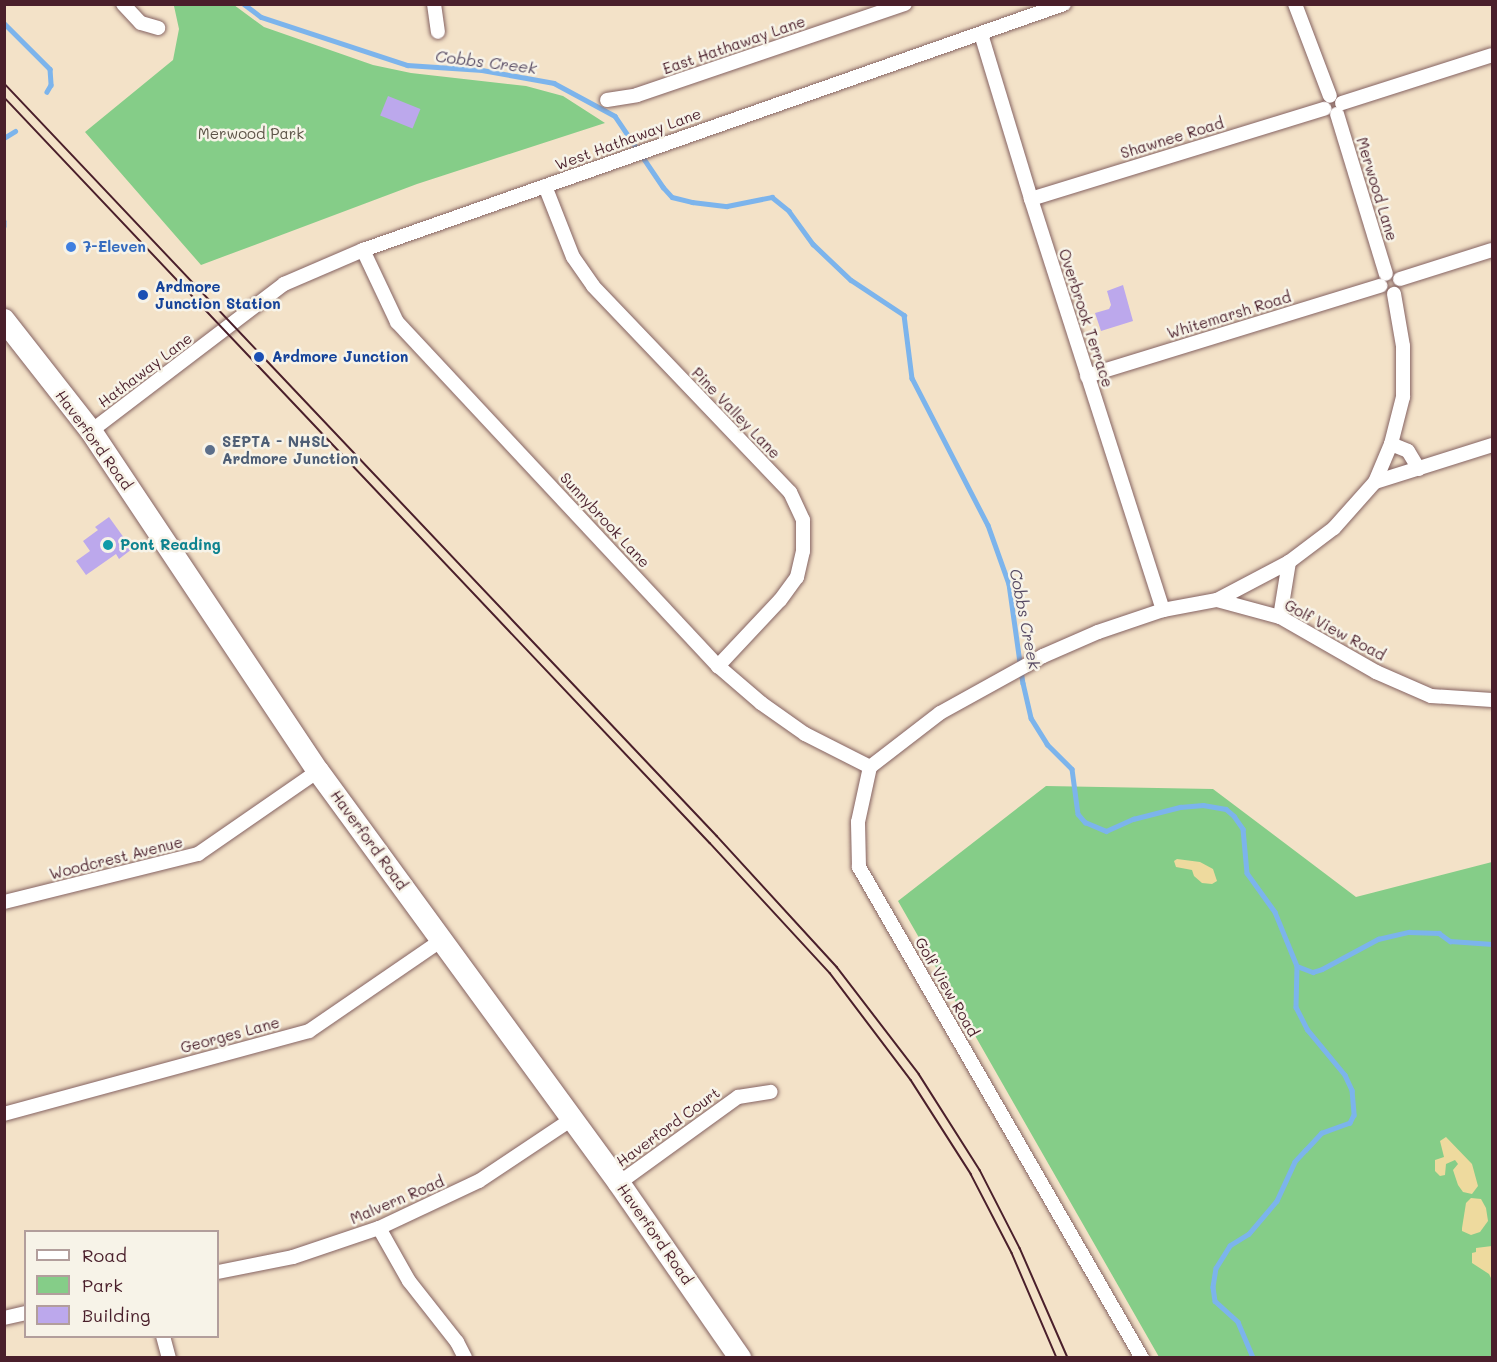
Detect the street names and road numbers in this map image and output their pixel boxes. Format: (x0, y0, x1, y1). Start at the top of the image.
street label: East Hathaway Lane (660, 12, 808, 78)
street label: West Hathaway Lane (553, 104, 703, 174)
street label: Shawnee Road (1118, 114, 1226, 162)
street label: Merwood Lane (1353, 135, 1401, 243)
street label: Overbrook Terrace (1055, 247, 1117, 389)
street label: Whitemarsh Road (1165, 288, 1293, 342)
street label: Hathaway Lane (95, 329, 195, 411)
street label: Pine Valley Lane (688, 364, 784, 462)
street label: Haverford Road (52, 387, 136, 493)
street label: Sunnybrook Lane (556, 469, 654, 571)
street label: Golf View Road (1281, 596, 1389, 664)
street label: Haverford Road (327, 787, 411, 893)
street label: Woodcrest Avenue (48, 833, 184, 883)
street label: Golf View Road (911, 934, 983, 1040)
street label: Georges Lane (179, 1013, 281, 1057)
street label: Haverford Court (613, 1083, 723, 1171)
street label: Malvern Road (347, 1172, 447, 1228)
street label: Haverford Road (614, 1180, 696, 1288)

